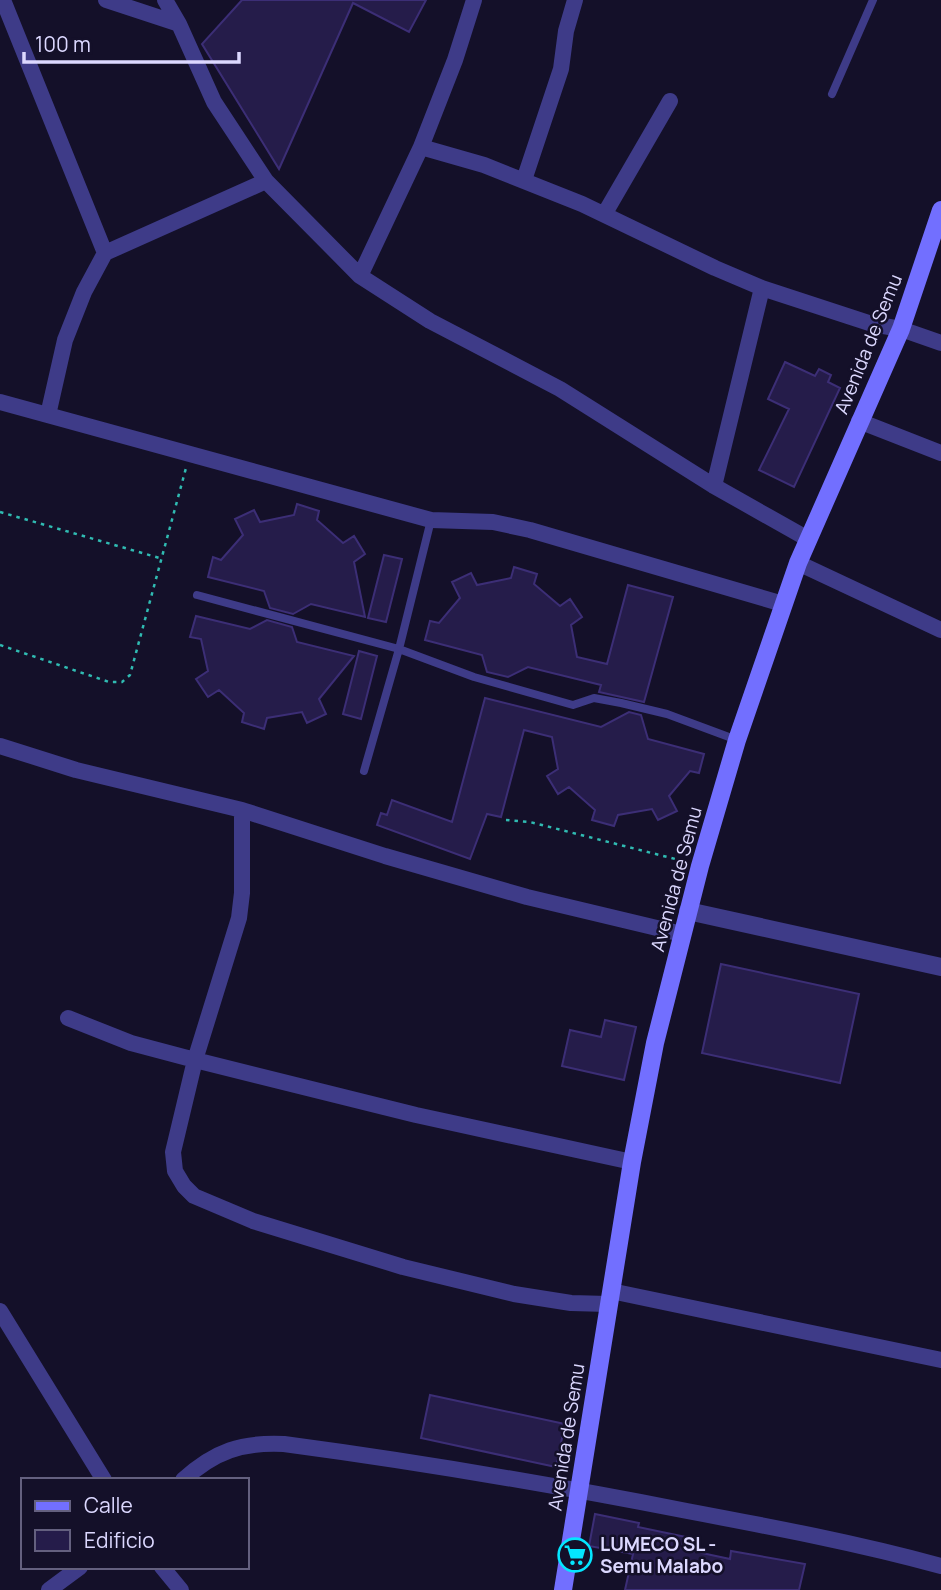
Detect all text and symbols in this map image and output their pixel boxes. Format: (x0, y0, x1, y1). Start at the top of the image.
scale bar (24, 21, 240, 65)
text: 100 m (35, 30, 91, 58)
street label: Avenida de Semu (828, 270, 908, 418)
street label: Avenida de Semu (644, 804, 708, 954)
street label: Avenida de Semu (542, 1361, 590, 1513)
legend (21, 1478, 248, 1569)
text: Calle (84, 1491, 133, 1519)
text: Edificio (84, 1526, 155, 1554)
place label: LUMECO SL - Semu Malabo (600, 1531, 723, 1579)
supermarket icon: LUMECO SL - Semu Malabo (556, 1536, 594, 1574)

